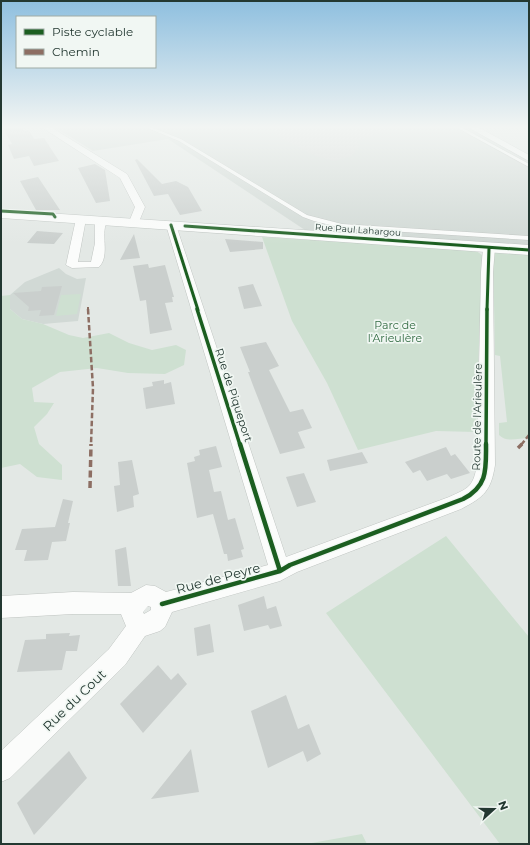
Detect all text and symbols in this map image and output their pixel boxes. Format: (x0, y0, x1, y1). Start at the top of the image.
legend (16, 16, 156, 68)
text: Piste cyclable (52, 24, 133, 39)
text: Chemin (52, 44, 100, 59)
street label: Rue Paul Lahargou (315, 221, 401, 238)
park label: Parc de l'Arieulère (368, 318, 423, 345)
street label: Rue de Piqueport (212, 346, 256, 444)
street label: Route de l'Arieulère (469, 363, 485, 471)
street label: Rue de Peyre (174, 559, 262, 597)
street label: Rue du Cout (39, 666, 109, 734)
north arrow (474, 789, 514, 829)
text: N (495, 799, 511, 812)

